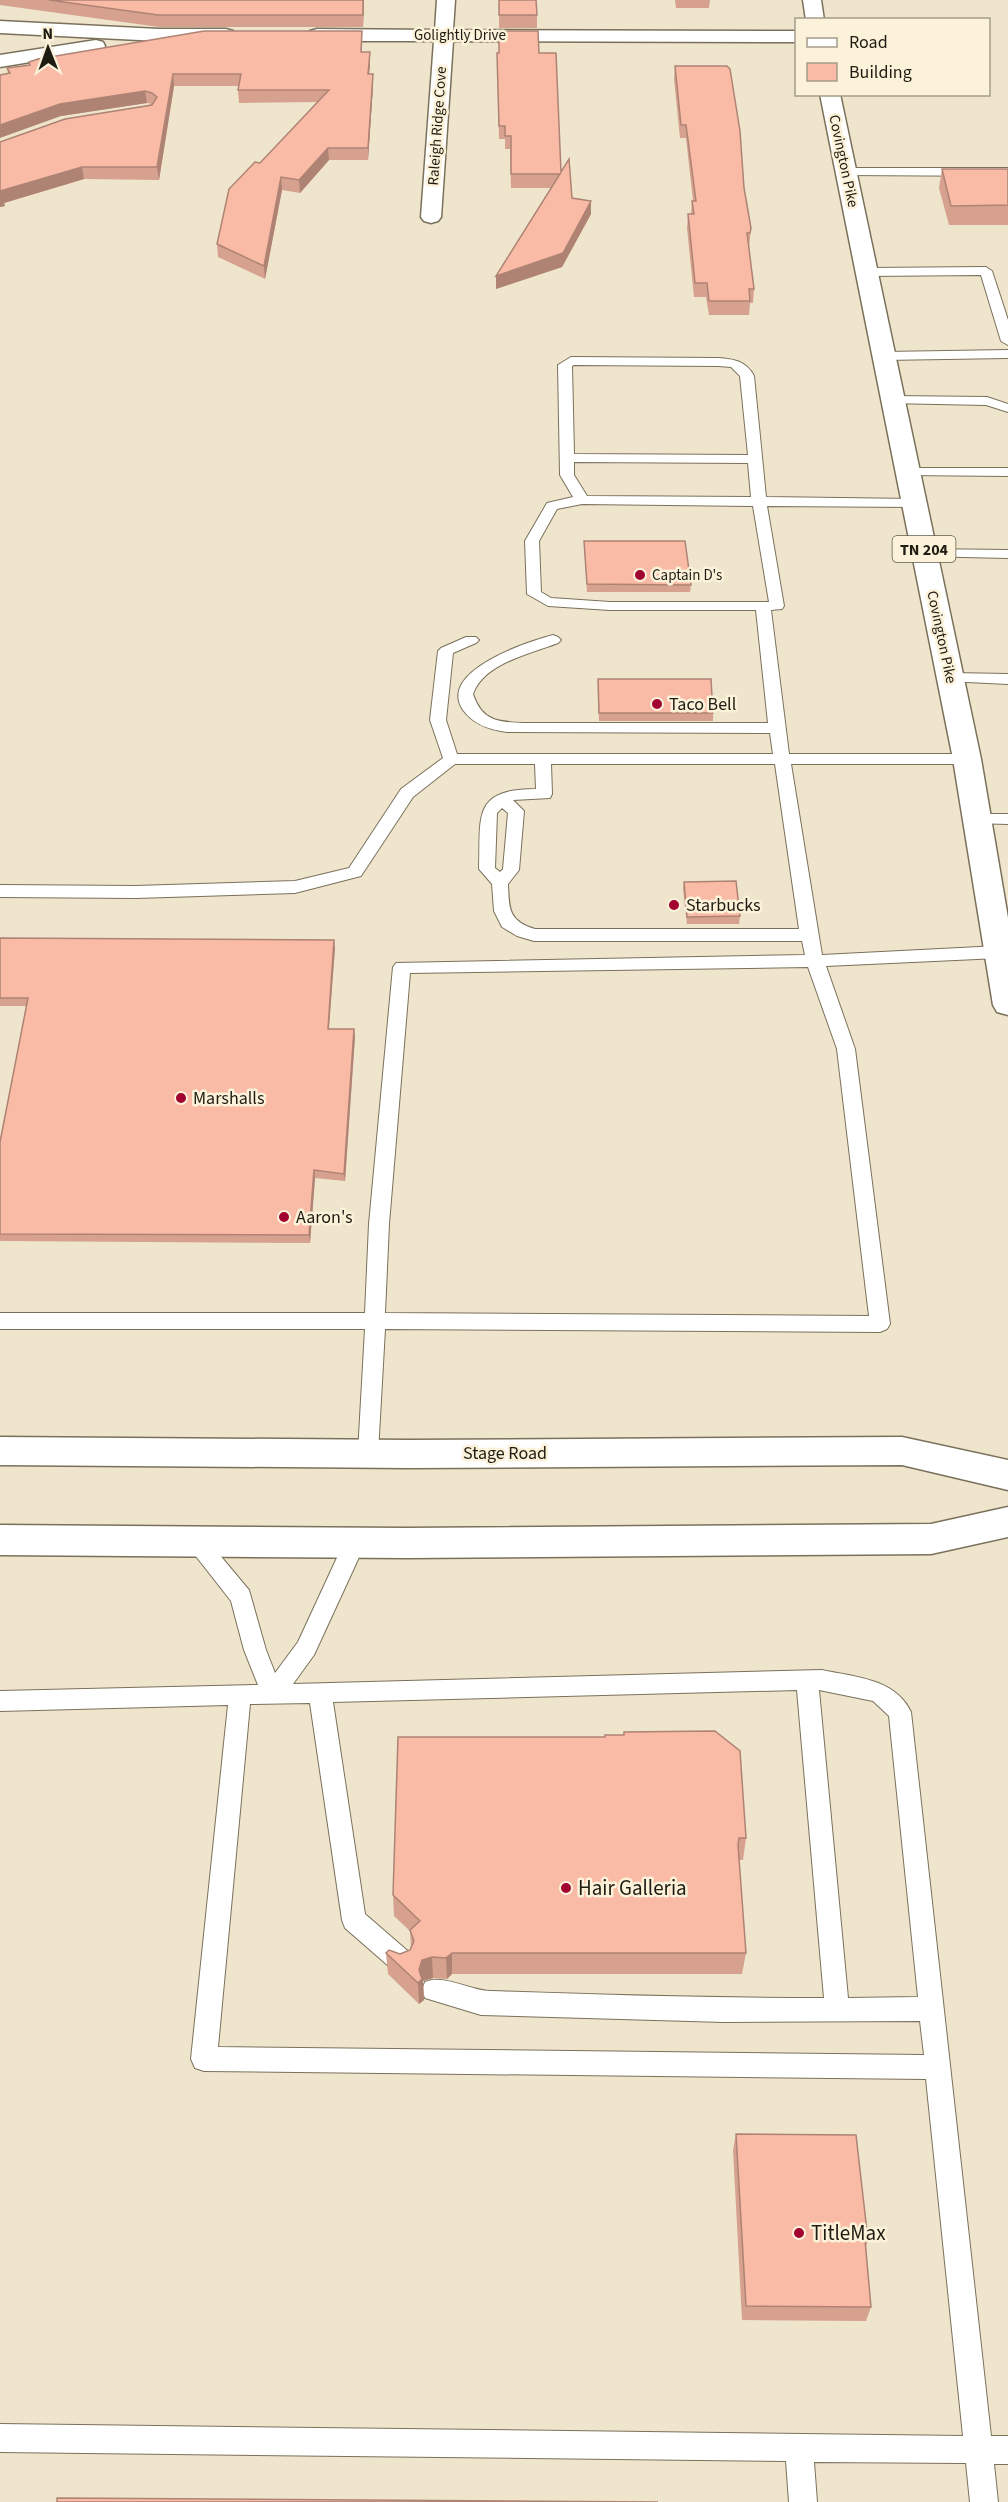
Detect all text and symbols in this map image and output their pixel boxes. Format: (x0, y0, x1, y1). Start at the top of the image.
north arrow (18, 18, 78, 78)
legend (795, 18, 990, 96)
text: N (42, 23, 53, 45)
street label: Golightly Drive (414, 25, 506, 46)
text: Road (849, 30, 888, 55)
text: Building (849, 60, 912, 85)
street label: Raleigh Ridge Cove (423, 66, 452, 186)
street label: Covington Pike (823, 113, 864, 209)
road number: TN 204 (892, 536, 956, 562)
place label: Captain D's (652, 565, 722, 586)
marker: Captain D's (633, 568, 647, 582)
street label: Covington Pike (921, 589, 962, 685)
place label: Taco Bell (669, 692, 736, 717)
marker: Taco Bell (650, 697, 664, 711)
place label: Starbucks (686, 893, 761, 918)
marker: Starbucks (667, 898, 681, 912)
place label: Marshalls (193, 1086, 264, 1111)
marker: Marshalls (174, 1091, 188, 1105)
place label: Aaron's (296, 1205, 353, 1230)
marker: Aaron's (277, 1210, 291, 1224)
street label: Stage Road (463, 1441, 547, 1466)
place label: Hair Galleria (578, 1873, 687, 1903)
marker: Hair Galleria (559, 1881, 573, 1895)
place label: TitleMax (811, 2218, 886, 2248)
marker: TitleMax (792, 2226, 806, 2240)

